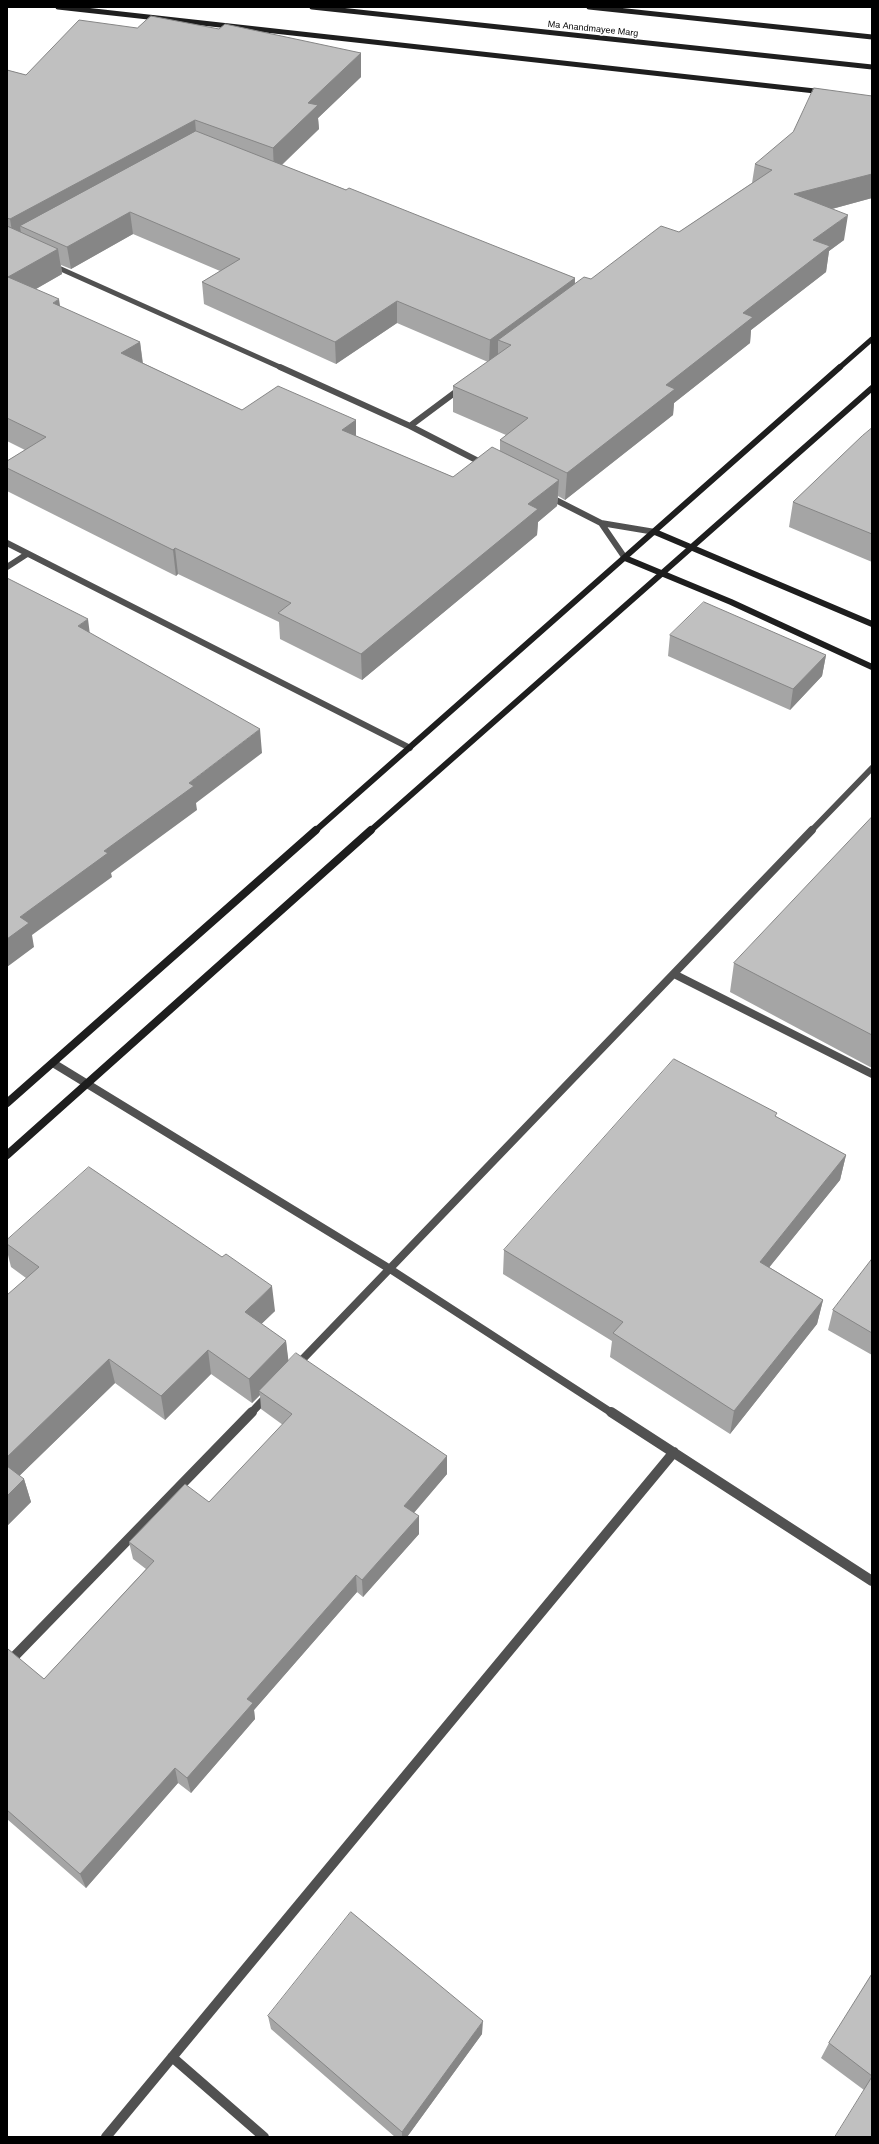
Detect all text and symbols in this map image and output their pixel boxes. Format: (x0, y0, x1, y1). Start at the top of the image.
street label: Ma Anandmayee Marg (547, 19, 639, 39)

